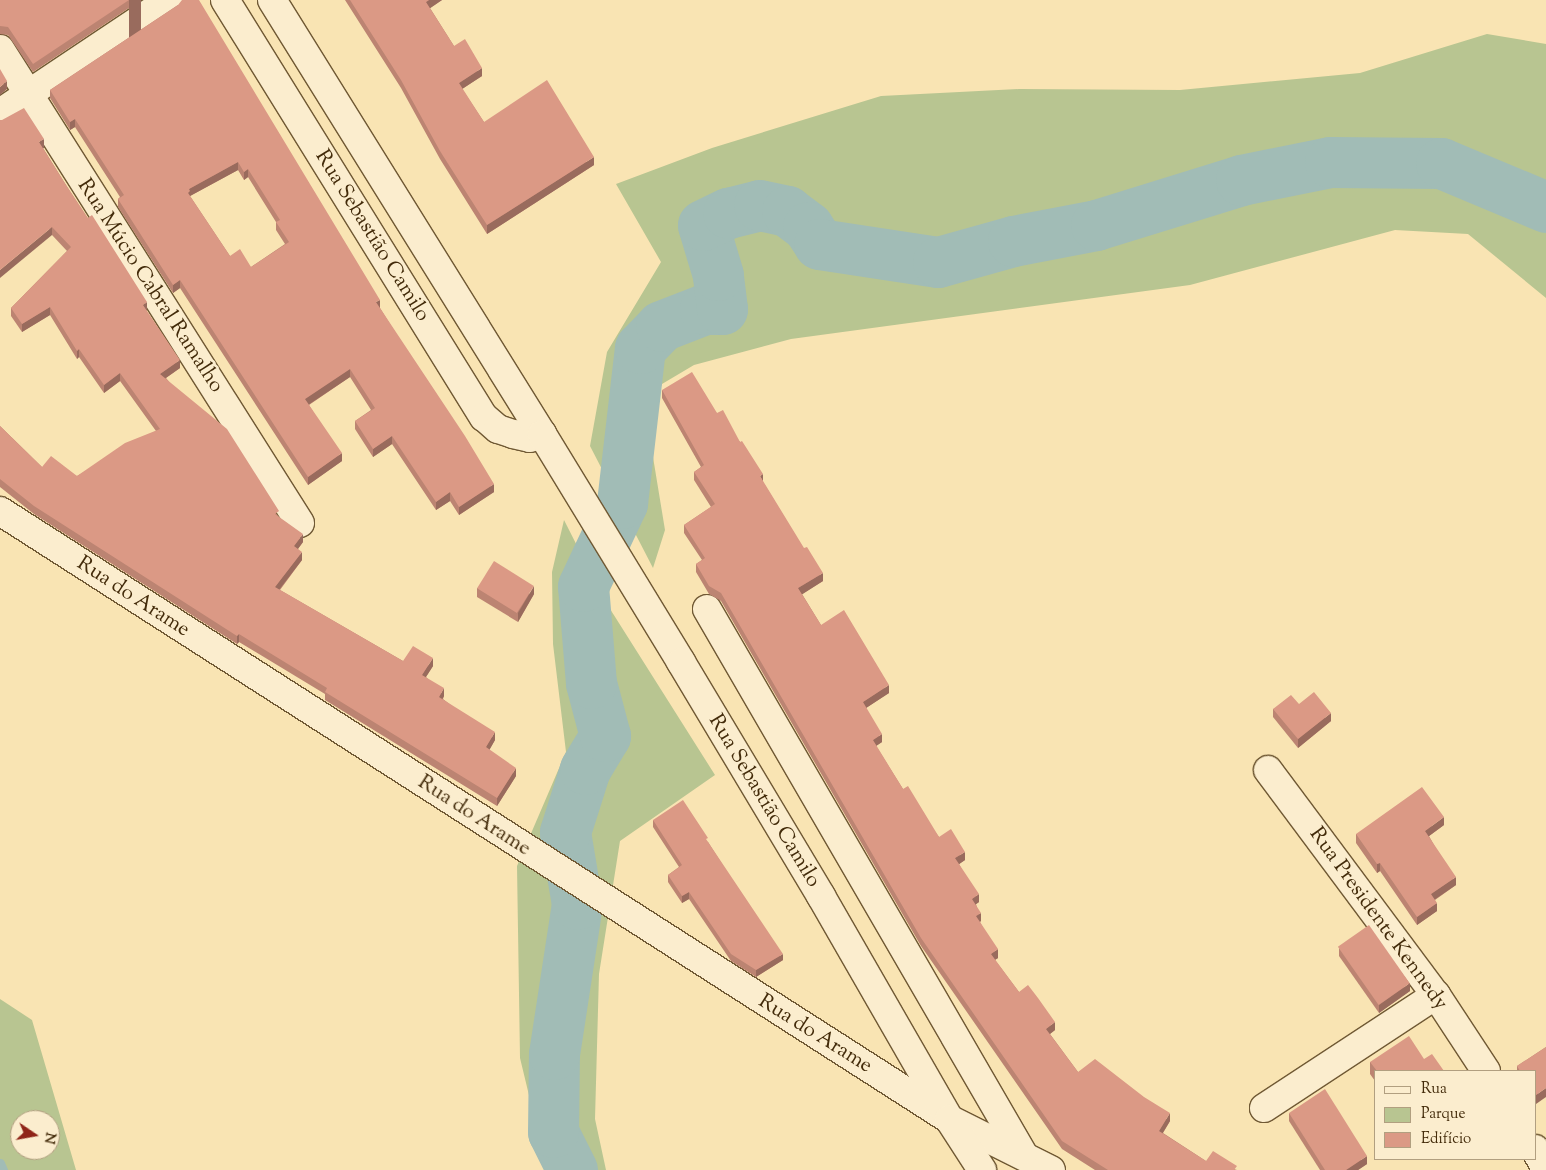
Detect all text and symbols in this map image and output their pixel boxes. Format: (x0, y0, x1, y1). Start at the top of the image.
street label: Rua Sebastião Camilo (309, 146, 435, 326)
street label: Rua Múcio Cabral Ramalho (71, 174, 229, 398)
street label: Rua do Arame (72, 551, 194, 643)
street label: Rua Sebastião Camilo (702, 710, 826, 892)
street label: Rua do Arame (413, 770, 535, 862)
street label: Rua Presidente Kennedy (1303, 823, 1453, 1015)
street label: Rua do Arame (753, 989, 877, 1079)
legend (1374, 1070, 1536, 1160)
text: Rua (1421, 1079, 1447, 1100)
text: Parque (1421, 1104, 1465, 1125)
north arrow (10, 1110, 60, 1160)
text: Edifício (1421, 1129, 1471, 1150)
text: N (38, 1130, 60, 1145)

